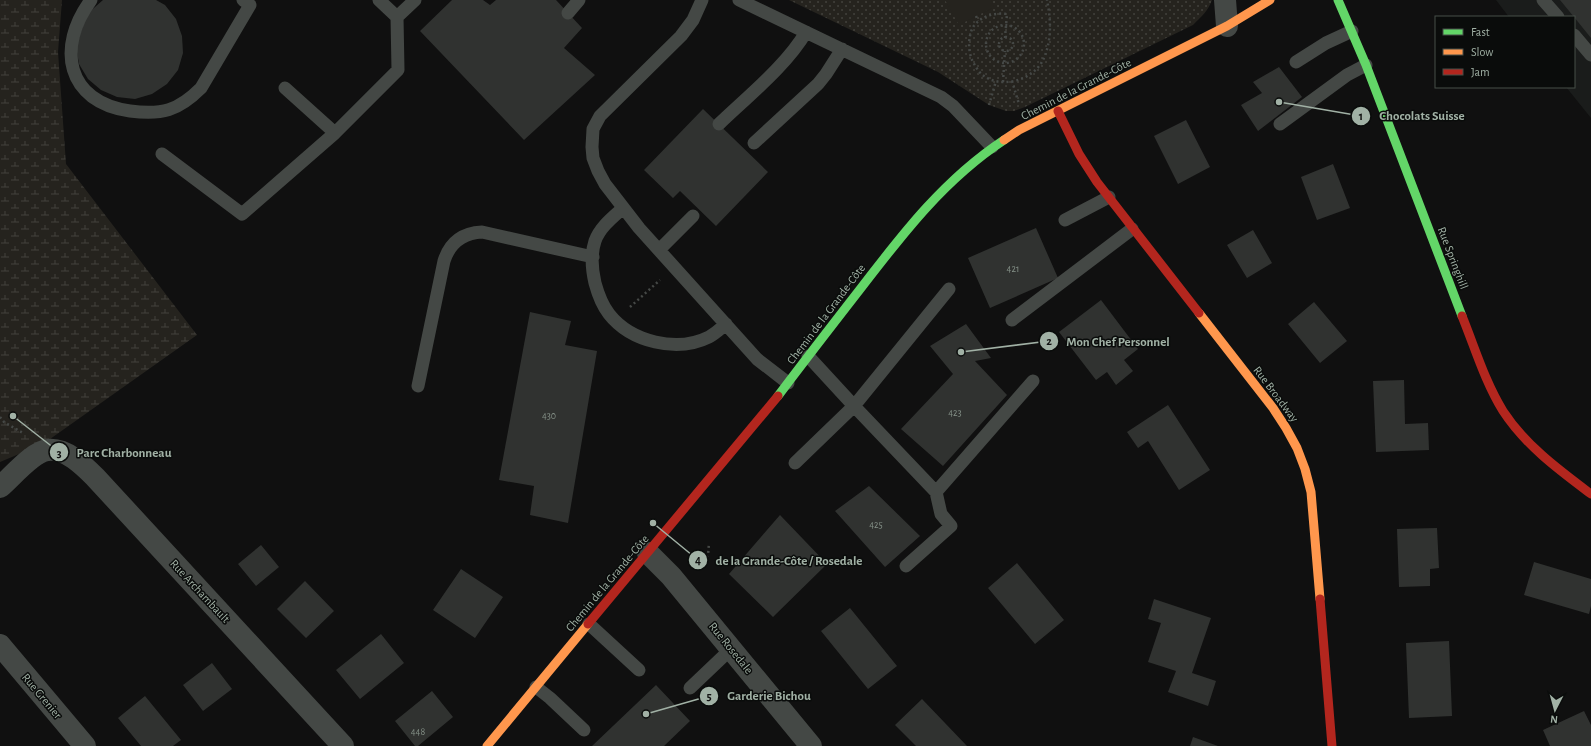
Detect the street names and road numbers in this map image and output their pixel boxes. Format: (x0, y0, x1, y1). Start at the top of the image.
street label: Chemin de la Grande-Côte (1019, 56, 1133, 122)
street label: Rue Springhill (1436, 225, 1470, 291)
street label: Chemin de la Grande-Côte (785, 262, 867, 366)
street label: Rue Broadway (1250, 364, 1301, 425)
street label: Chemin de la Grande-Côte (563, 533, 651, 633)
street label: Rue Archambault (168, 557, 232, 625)
street label: Rue Rosedale (707, 620, 755, 676)
street label: Rue Grenier (20, 671, 64, 721)

